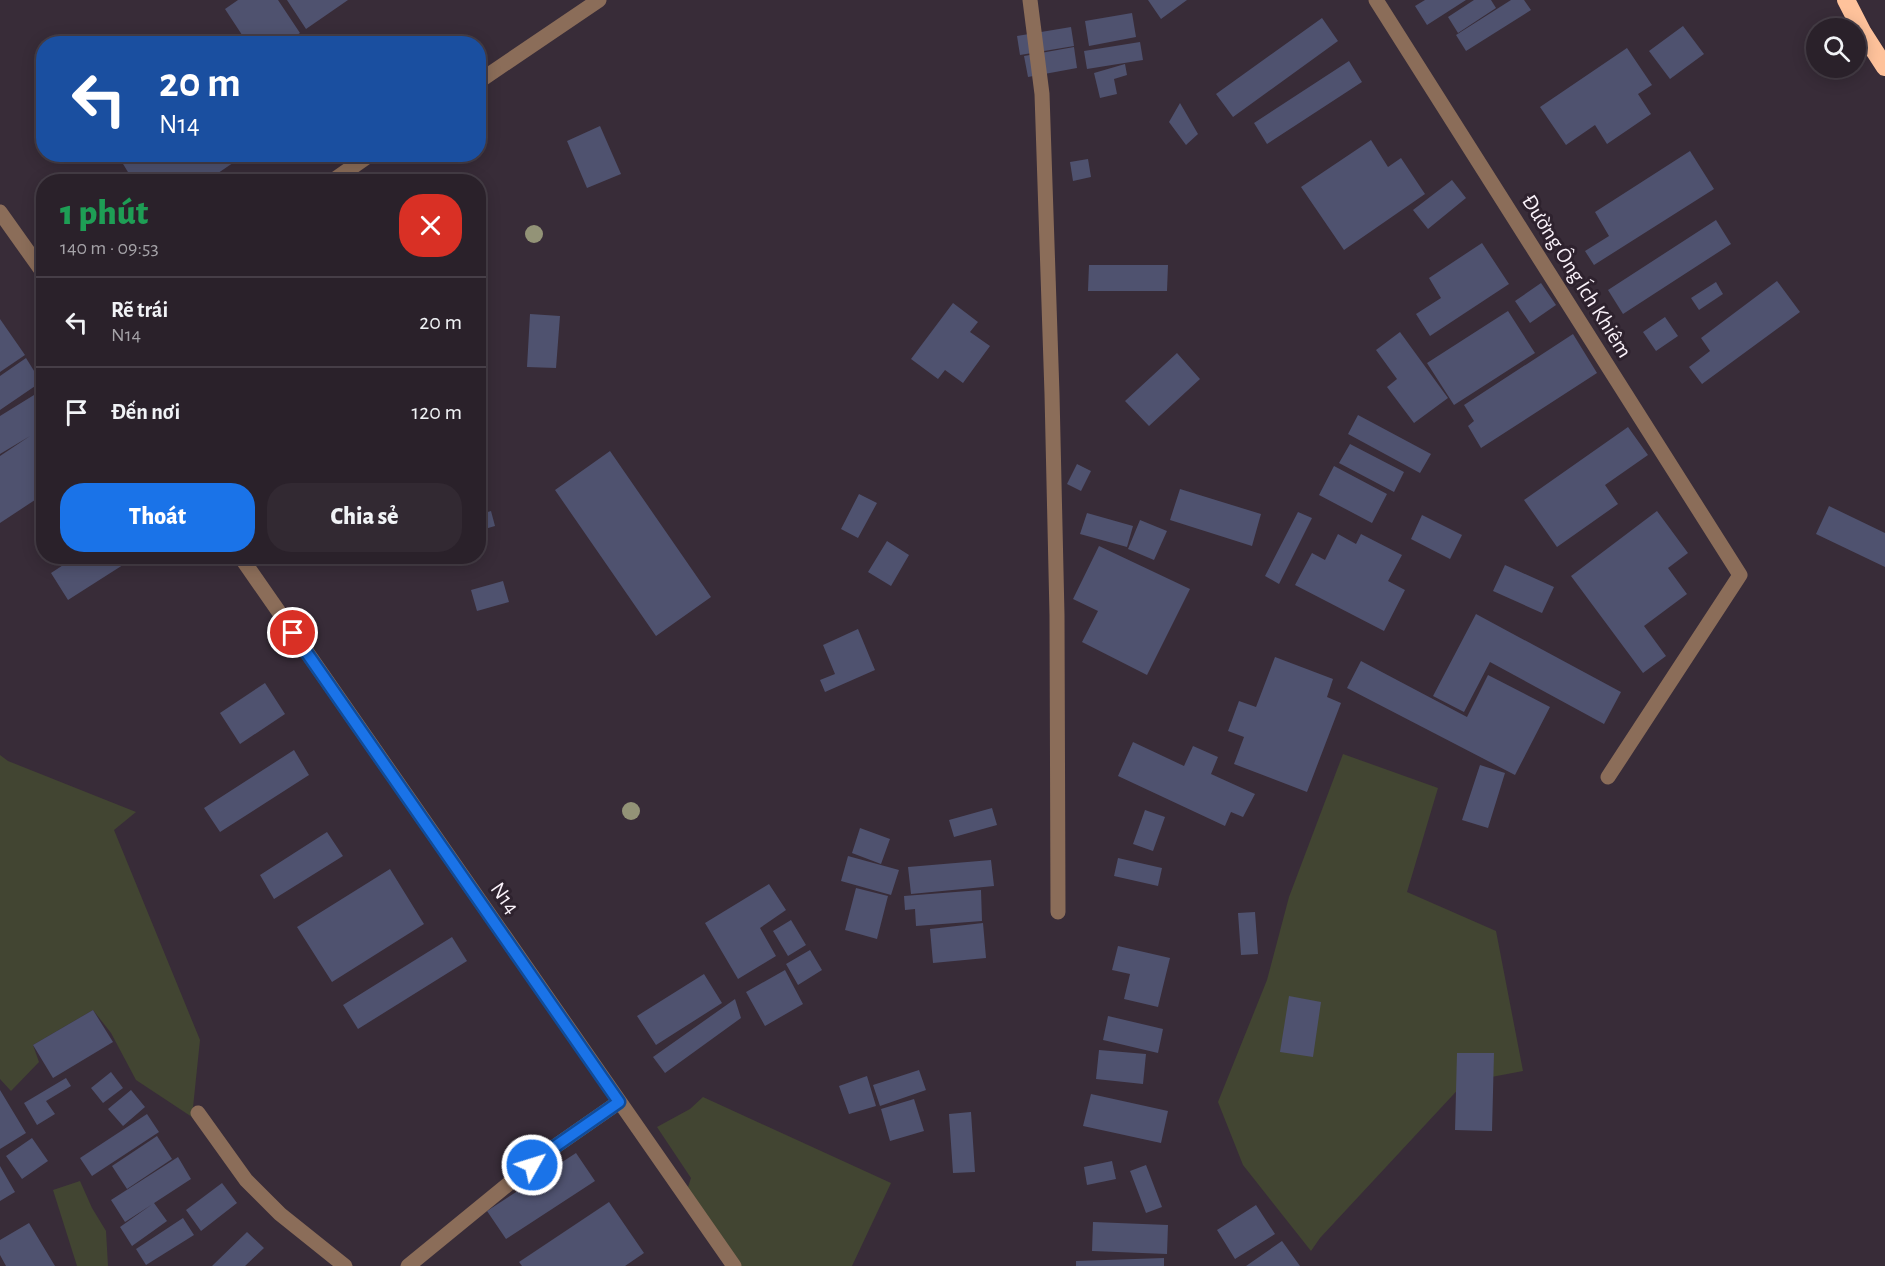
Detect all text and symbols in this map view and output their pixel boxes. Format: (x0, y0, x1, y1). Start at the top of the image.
map controls (1806, 18, 1866, 78)
button: search (1806, 18, 1866, 78)
icon: left (60, 60, 138, 138)
text: 20 m (159, 62, 241, 104)
text: N14 (159, 111, 200, 138)
street label: Đường Ông Ích Khiêm (1518, 190, 1637, 362)
button: close (399, 194, 462, 257)
text: 1 phút (60, 195, 148, 231)
text: 140 m · 09:53 (60, 238, 159, 258)
text: Rẽ trái (111, 299, 168, 321)
icon: left (60, 306, 93, 339)
text: 20 m (419, 311, 462, 333)
text: N14 (111, 325, 141, 345)
icon: arrive (60, 396, 93, 429)
text: Đến nơi (111, 401, 180, 423)
text: 120 m (412, 401, 462, 423)
button: Thoát (60, 483, 255, 552)
button: Chia sẻ (267, 483, 462, 552)
pin (267, 607, 318, 658)
icon: arrive (276, 616, 309, 649)
street label: N14 (486, 878, 524, 918)
position arrow (500, 1133, 564, 1197)

